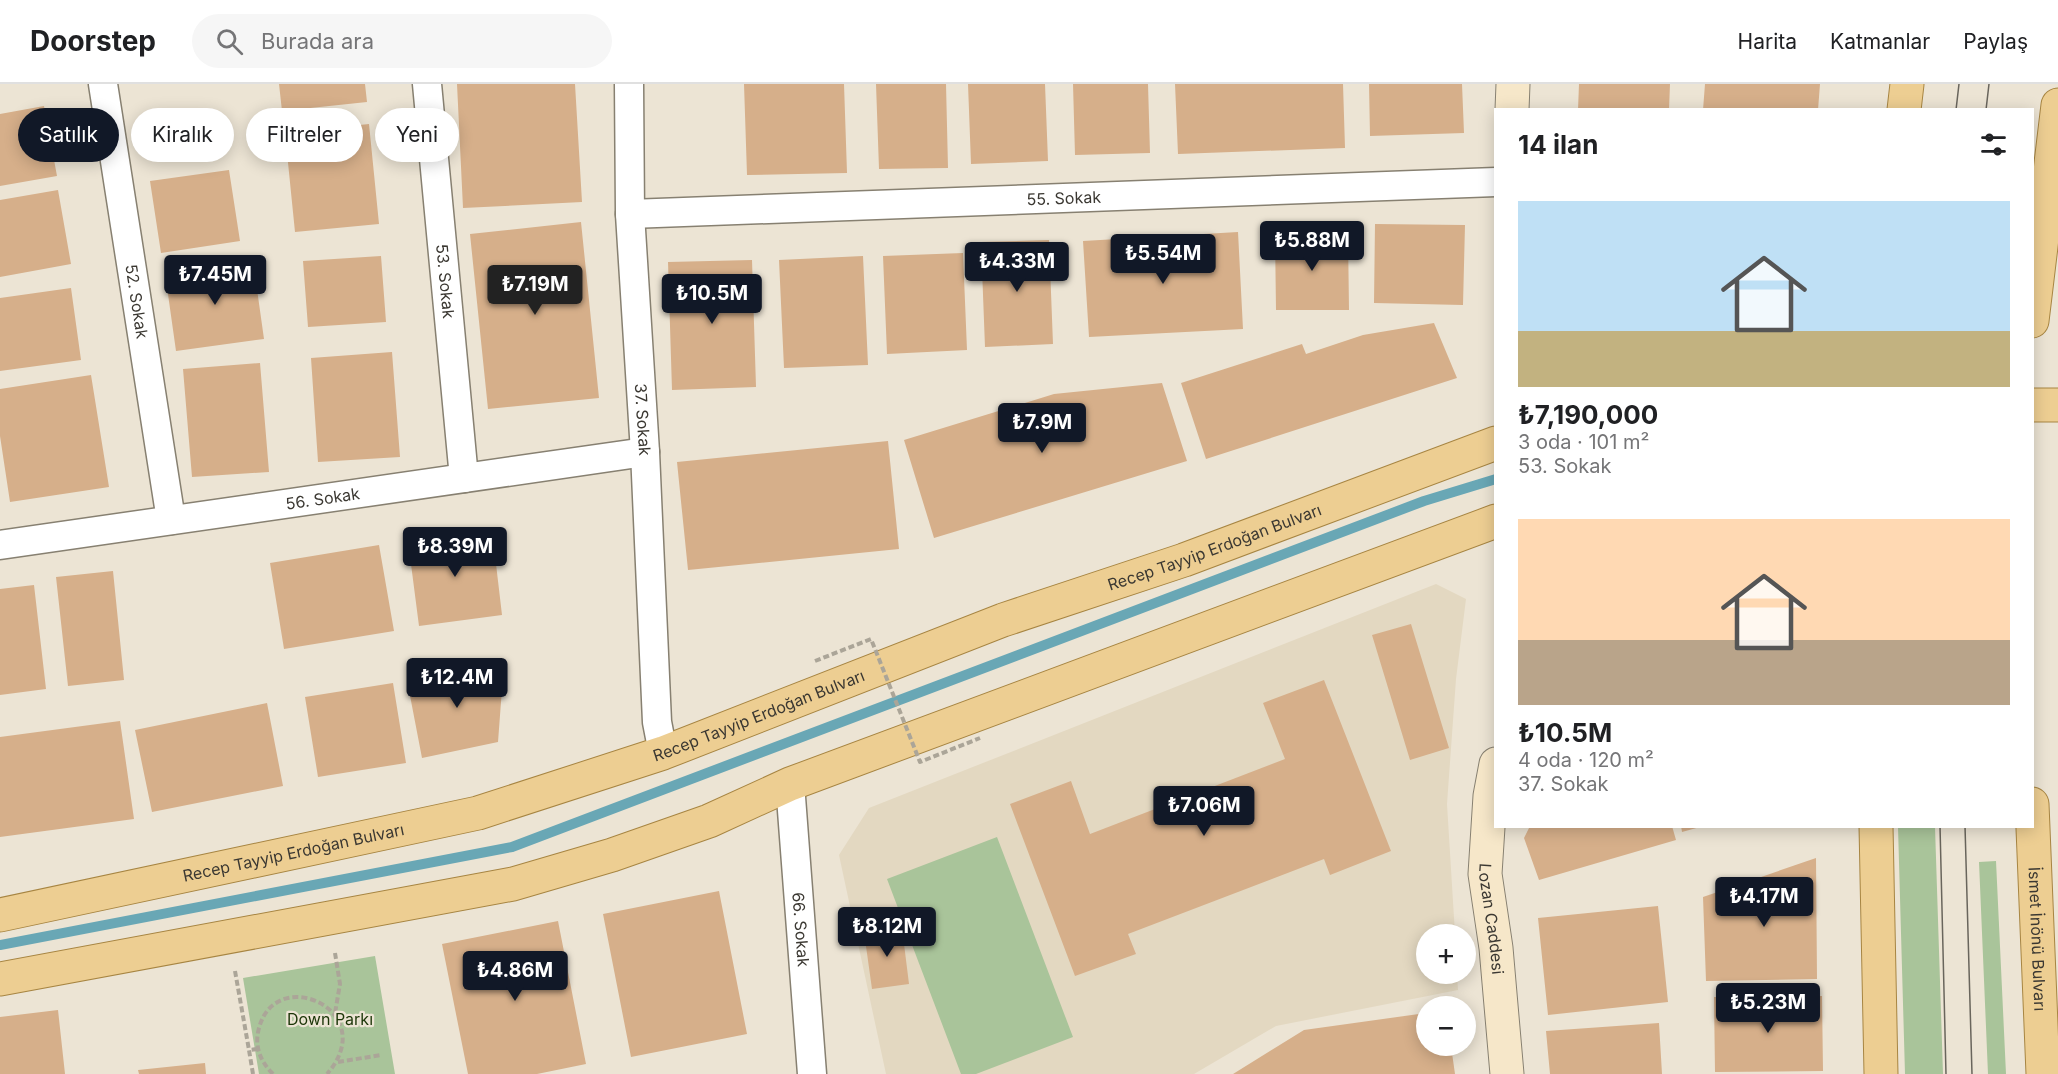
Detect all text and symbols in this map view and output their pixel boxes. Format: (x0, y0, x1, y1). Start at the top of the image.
search box (192, 14, 612, 68)
text: Doorstep (30, 24, 156, 58)
icon: search (213, 25, 246, 58)
text: Burada ara (261, 28, 374, 54)
text: Harita (1738, 29, 1797, 54)
text: Katmanlar (1830, 29, 1930, 54)
text: Paylaş (1963, 29, 2028, 54)
chip: Satılık (18, 108, 119, 162)
chip: Kiralık (131, 108, 234, 162)
chip: Filtreler (246, 108, 363, 162)
chip: Yeni (375, 108, 459, 162)
icon: filters (1977, 128, 2010, 161)
text: 14 ilan (1518, 129, 1598, 160)
street label: 55. Sokak (1026, 187, 1102, 209)
pin: ₺5.88M (1263, 221, 1361, 272)
text: ₺5.88M (1274, 228, 1350, 252)
pin: ₺5.54M (1114, 234, 1212, 285)
icon: home (1710, 240, 1818, 348)
text: ₺5.54M (1125, 241, 1201, 265)
pin: ₺4.33M (968, 242, 1066, 293)
street label: 53. Sokak (432, 243, 459, 320)
text: ₺4.33M (979, 249, 1055, 273)
pin: ₺7.45M (166, 255, 264, 306)
text: ₺7.45M (178, 262, 252, 286)
street label: 52. Sokak (121, 263, 153, 340)
pin: ₺7.19M (486, 265, 584, 316)
text: ₺7.19M (501, 272, 569, 296)
pin: ₺10.5M (663, 274, 761, 325)
text: ₺10.5M (676, 281, 748, 305)
street label: 37. Sokak (631, 383, 655, 457)
text: ₺7,190,000 (1518, 399, 1658, 430)
pin: ₺7.9M (1000, 403, 1084, 454)
text: ₺7.9M (1012, 410, 1072, 434)
text: 3 oda · 101 m² (1518, 430, 1649, 454)
text: 53. Sokak (1518, 454, 1611, 478)
street label: 56. Sokak (284, 483, 361, 514)
street label: Recep Tayyip Erdoğan Bulvarı (1105, 499, 1324, 595)
pin: ₺8.39M (406, 527, 504, 578)
text: ₺8.39M (417, 534, 493, 558)
icon: home (1710, 558, 1818, 666)
pin: ₺12.4M (408, 658, 506, 709)
text: ₺12.4M (421, 665, 493, 689)
street label: Recep Tayyip Erdoğan Bulvarı (650, 665, 867, 766)
text: ₺10.5M (1518, 717, 1612, 748)
text: 4 oda · 120 m² (1518, 748, 1654, 772)
text: 37. Sokak (1518, 772, 1609, 796)
pin: ₺7.06M (1155, 786, 1253, 837)
text: ₺7.06M (1167, 793, 1241, 817)
street label: Recep Tayyip Erdoğan Bulvarı (181, 819, 406, 886)
street label: Lozan Caddesi (1475, 863, 1508, 975)
street label: İsmet İnönü Bulvarı (2025, 866, 2050, 1012)
pin: ₺4.17M (1715, 877, 1813, 928)
text: ₺4.17M (1729, 884, 1799, 908)
street label: 66. Sokak (788, 892, 814, 968)
pin: ₺8.12M (838, 907, 936, 958)
text: ₺8.12M (852, 914, 922, 938)
map controls (1416, 924, 1476, 1056)
button: + (1416, 924, 1476, 984)
pin: ₺4.86M (466, 951, 564, 1002)
text: ₺4.86M (477, 958, 553, 982)
pin: ₺5.23M (1719, 983, 1817, 1034)
text: ₺5.23M (1730, 990, 1806, 1014)
button: − (1416, 996, 1476, 1056)
park label: Down Parkı (287, 1009, 373, 1029)

